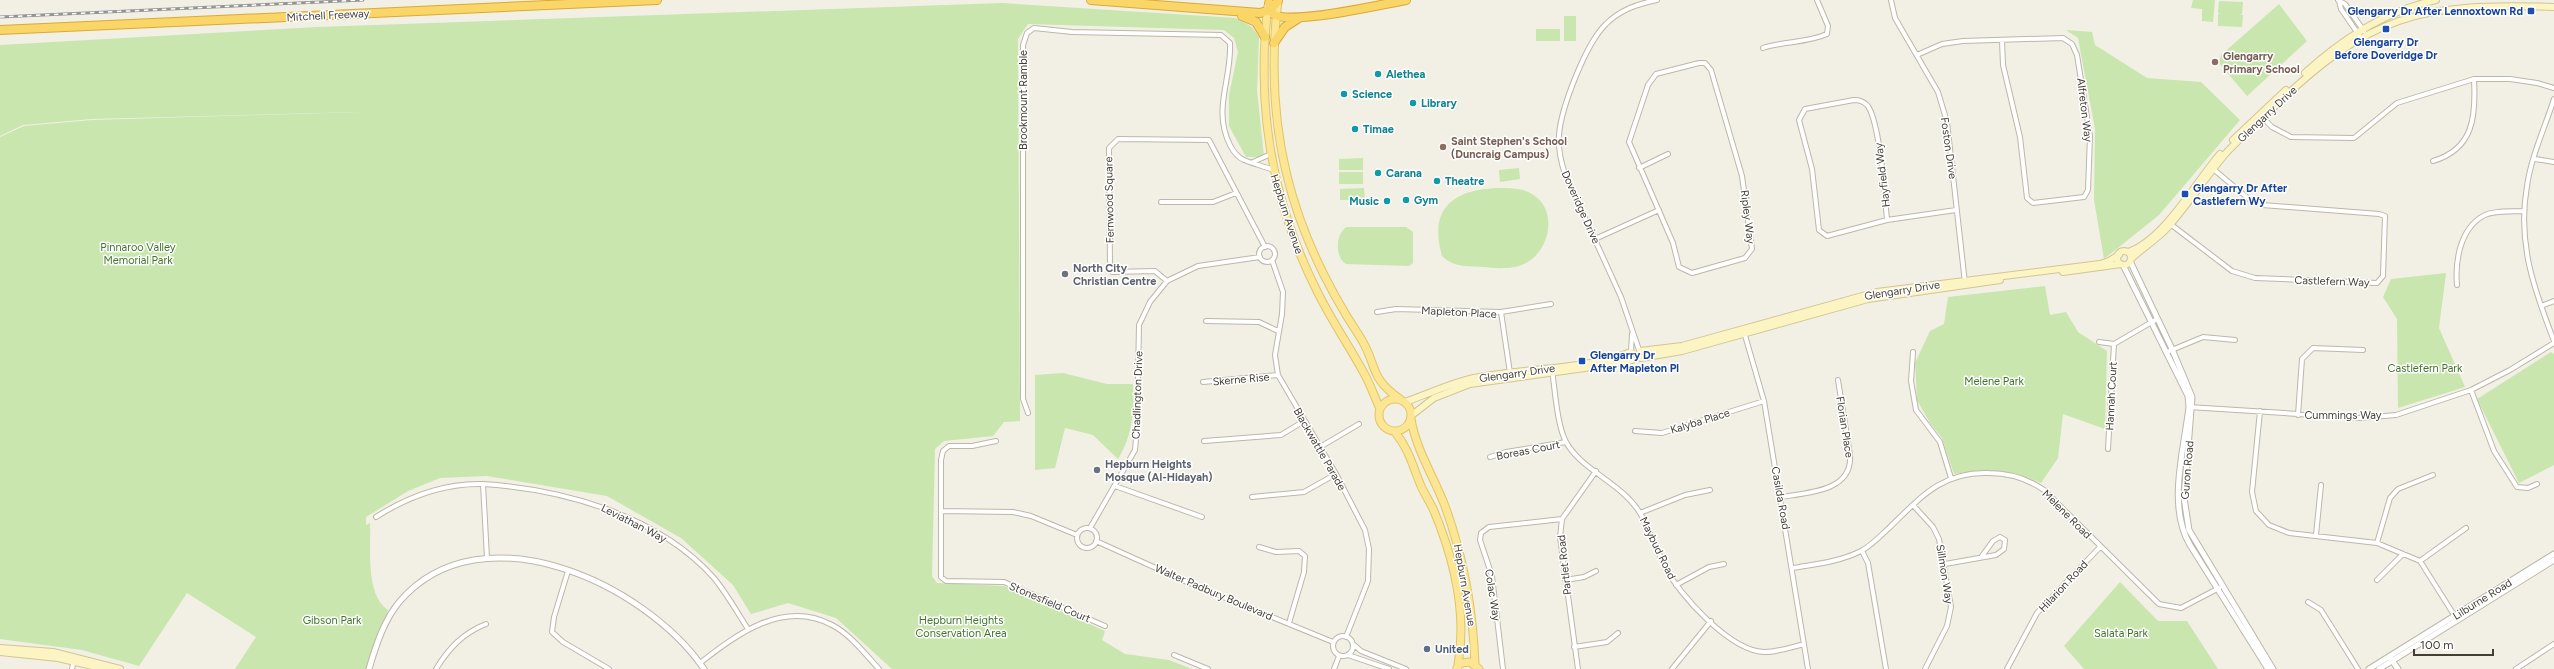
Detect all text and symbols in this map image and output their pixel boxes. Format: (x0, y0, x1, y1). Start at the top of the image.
place label: Glengarry Dr After Lennoxtown Rd (2347, 5, 2523, 18)
marker: Glengarry Dr After Lennoxtown Rd (2526, 6, 2536, 16)
street label: Mitchell Freeway (286, 7, 370, 24)
marker: Glengarry Dr Before Doveridge Dr (2381, 24, 2391, 34)
place label: Glengarry Dr Before Doveridge Dr (2335, 36, 2438, 62)
street label: Brookmount Ramble (1017, 50, 1030, 150)
place label: Glengarry Primary School (2223, 50, 2300, 76)
marker: Glengarry Primary School (2210, 57, 2220, 67)
place label: Alethea (1386, 68, 1425, 81)
marker: Alethea (1373, 69, 1383, 79)
street label: Alfreton Way (2074, 77, 2095, 143)
street label: Glengarry Drive (2235, 84, 2300, 145)
place label: Science (1352, 88, 1392, 101)
marker: Science (1339, 89, 1349, 99)
place label: Library (1421, 97, 1458, 110)
marker: Library (1408, 98, 1418, 108)
street label: Foston Drive (1938, 116, 1959, 180)
place label: Timae (1363, 123, 1394, 136)
marker: Timae (1350, 124, 1360, 134)
place label: Saint Stephen's School (Duncraig Campus) (1451, 135, 1567, 161)
marker: Saint Stephen's School (Duncraig Campus) (1438, 142, 1448, 152)
street label: Hayfield Way (1872, 142, 1893, 208)
street label: Fernwood Square (1102, 157, 1117, 243)
place label: Carana (1386, 167, 1422, 180)
marker: Carana (1373, 168, 1383, 178)
street label: Doveridge Drive (1559, 169, 1602, 246)
street label: Hepburn Avenue (1267, 173, 1306, 256)
place label: Theatre (1445, 175, 1484, 188)
marker: Theatre (1432, 176, 1442, 186)
place label: Glengarry Dr After Castlefern Wy (2193, 182, 2288, 208)
street label: Ripley Way (1738, 189, 1757, 245)
marker: Glengarry Dr After Castlefern Wy (2180, 189, 2190, 199)
place label: Gym (1414, 194, 1439, 207)
place label: Music (1349, 195, 1379, 208)
marker: Gym (1401, 195, 1411, 205)
marker: Music (1382, 196, 1392, 206)
park label: Pinnaroo Valley Memorial Park (100, 241, 176, 267)
place label: North City Christian Centre (1073, 262, 1156, 288)
marker: North City Christian Centre (1060, 269, 1070, 279)
street label: Castlefern Way (2294, 274, 2370, 289)
street label: Glengarry Drive (1863, 278, 1941, 303)
street label: Mapleton Place (1421, 304, 1497, 321)
place label: Glengarry Dr After Mapleton Pl (1590, 349, 1679, 375)
street label: Chadlington Drive (1129, 351, 1146, 439)
marker: Glengarry Dr After Mapleton Pl (1577, 356, 1587, 366)
street label: Hannah Court (2103, 361, 2120, 431)
street label: Glengarry Drive (1478, 362, 1556, 385)
park label: Castlefern Park (2388, 362, 2463, 375)
street label: Skerne Rise (1212, 371, 1270, 388)
park label: Melene Park (1964, 375, 2024, 388)
street label: Florian Place (1833, 396, 1856, 459)
street label: Blackwattle Parade (1291, 406, 1349, 493)
street label: Kalyba Place (1669, 406, 1731, 437)
street label: Cummings Way (2304, 409, 2382, 422)
street label: Boreas Court (1495, 438, 1561, 463)
street label: Guron Road (2178, 440, 2197, 500)
place label: Hepburn Heights Mosque (Al-Hidayah) (1105, 458, 1213, 484)
marker: Hepburn Heights Mosque (Al-Hidayah) (1092, 465, 1102, 475)
street label: Casilda Road (1769, 466, 1792, 531)
street label: Melene Road (2039, 487, 2094, 542)
street label: Leviathan Way (599, 501, 669, 546)
street label: Maybud Road (1637, 515, 1678, 581)
street label: Partlet Road (1555, 534, 1574, 596)
street label: Hepburn Avenue (1451, 543, 1478, 627)
street label: Sillmon Way (1933, 543, 1956, 605)
street label: Hilarion Road (2036, 558, 2091, 615)
street label: Walter Padbury Boulevard (1153, 562, 1275, 623)
street label: Colac Way (1482, 568, 1503, 622)
street label: Lilburne Road (2450, 576, 2514, 623)
street label: Stonesfield Court (1007, 579, 1092, 625)
park label: Gibson Park (303, 614, 362, 627)
park label: Hepburn Heights Conservation Area (915, 614, 1007, 640)
park label: Salata Park (2094, 627, 2149, 640)
scale bar (2414, 631, 2493, 657)
text: 100 m (2420, 638, 2454, 652)
place label: United (1435, 643, 1469, 656)
marker: United (1422, 644, 1432, 654)

